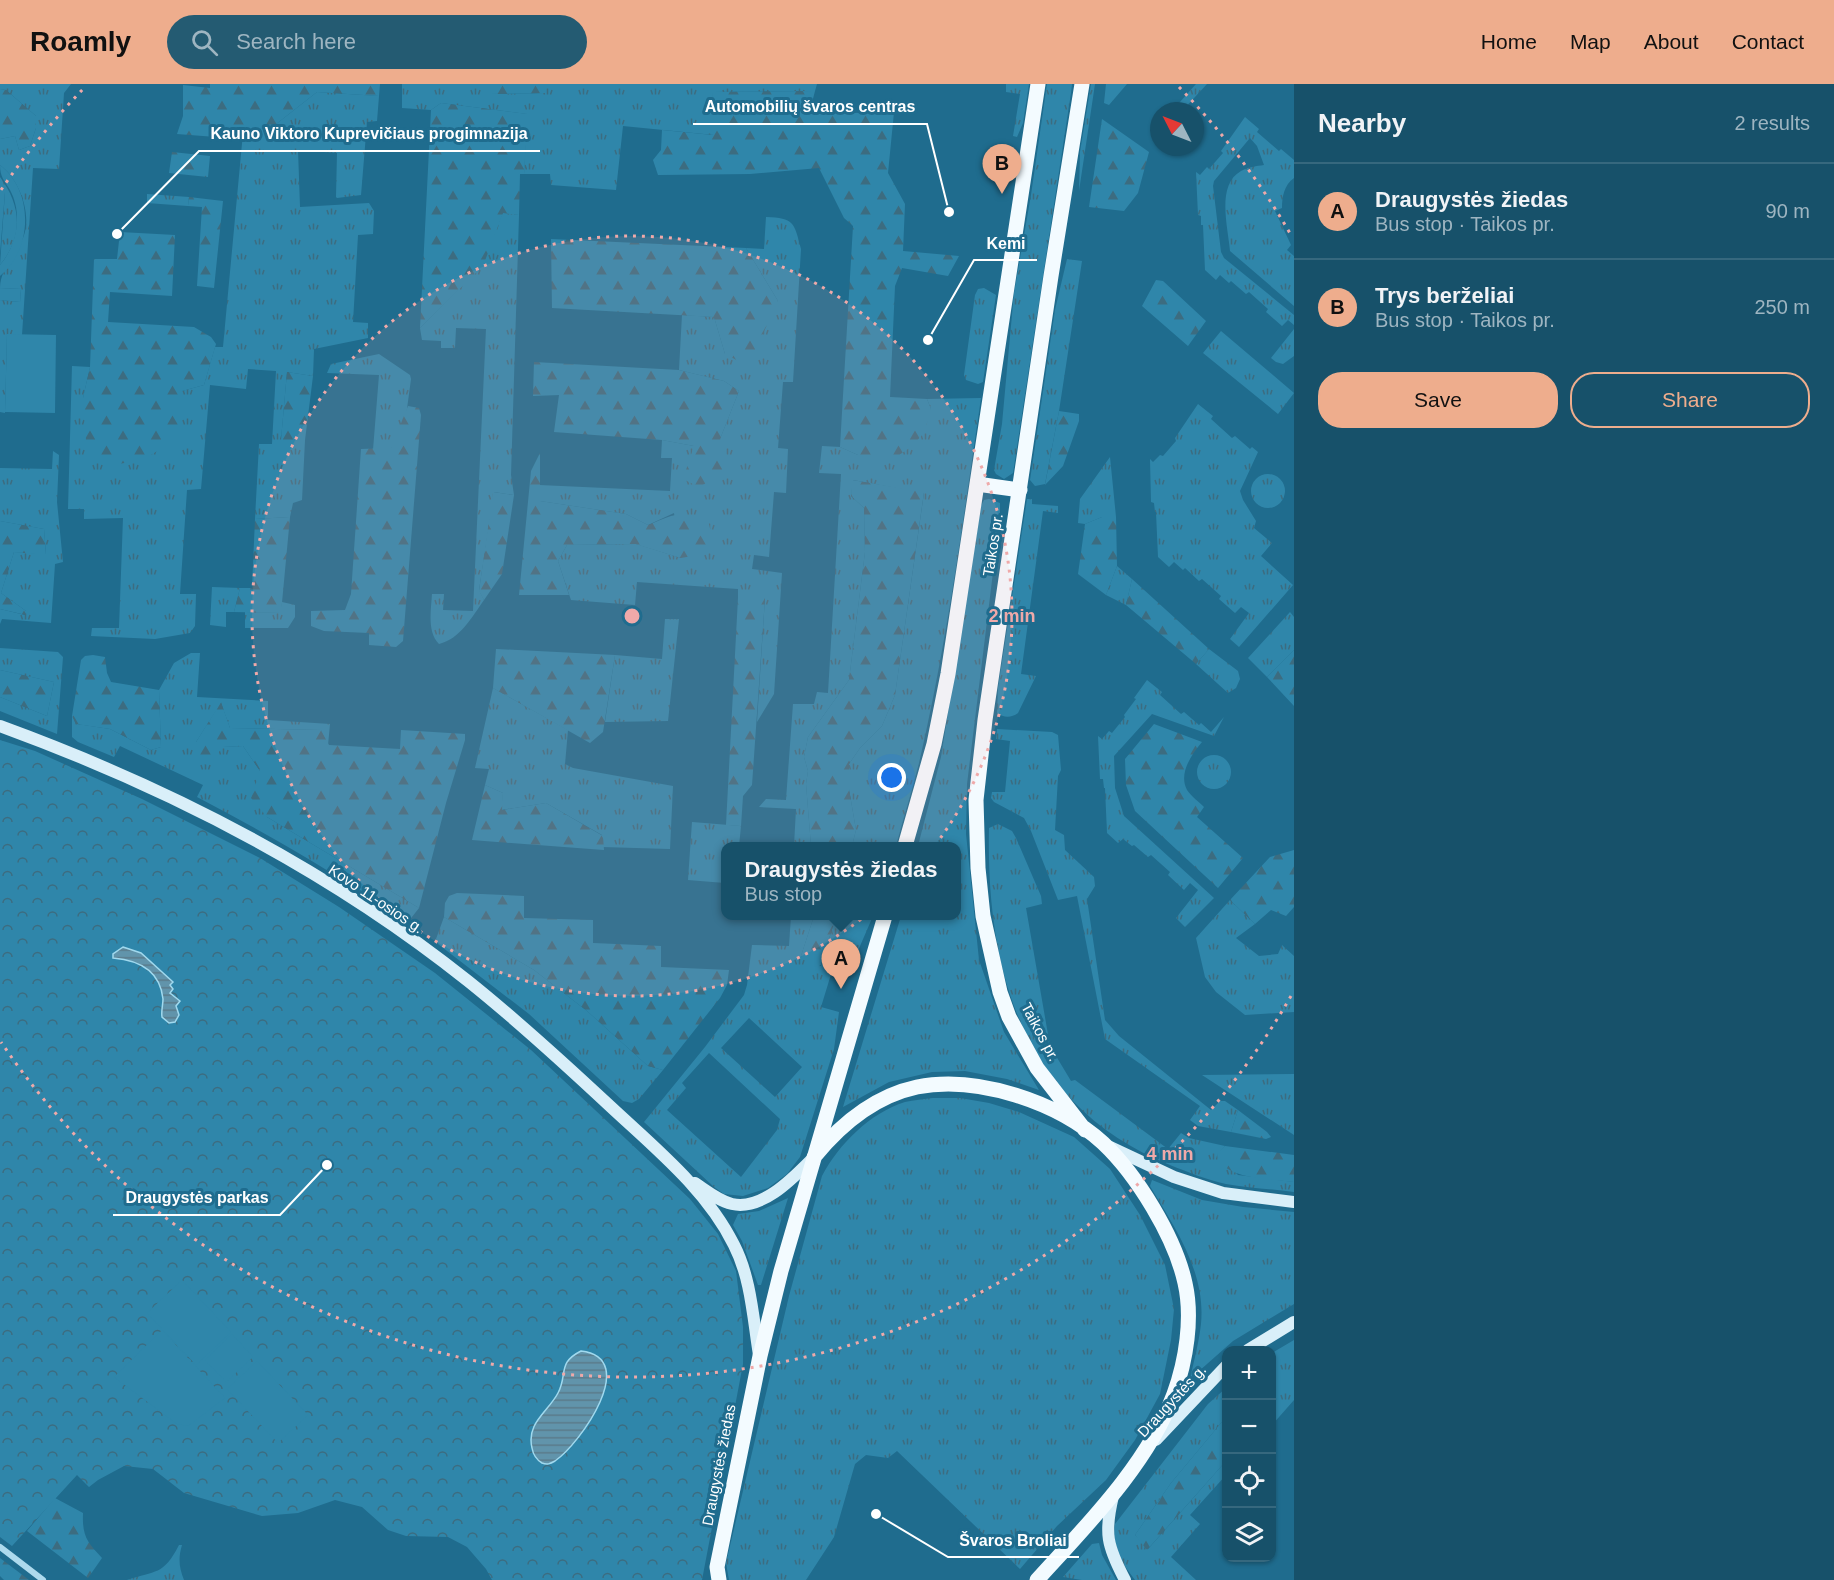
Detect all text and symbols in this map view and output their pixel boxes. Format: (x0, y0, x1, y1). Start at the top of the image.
search box (167, 15, 587, 69)
text: Roamly (30, 26, 131, 57)
icon: search (188, 26, 221, 59)
text: Search here (236, 29, 356, 54)
text: Home (1481, 30, 1537, 53)
text: Map (1570, 30, 1611, 53)
text: About (1644, 30, 1699, 53)
text: Contact (1732, 30, 1804, 53)
callout: Automobilių švaros centras (693, 90, 927, 124)
text: Automobilių švaros centras (705, 98, 915, 115)
north arrow (1150, 102, 1204, 156)
text: Nearby (1318, 108, 1406, 138)
text: 2 results (1734, 112, 1810, 134)
callout: Kauno Viktoro Kuprevičiaus progimnazija (199, 117, 540, 151)
text: Kauno Viktoro Kuprevičiaus progimnazija (210, 125, 528, 142)
pin: B (982, 144, 1022, 194)
text: Draugystės žiedas (1375, 187, 1568, 212)
text: A (1330, 200, 1345, 222)
text: 90 m (1766, 200, 1810, 222)
text: Bus stop · Taikos pr. (1375, 213, 1555, 235)
callout: Kemi (974, 226, 1037, 260)
text: Kemi (986, 235, 1026, 252)
text: Trys berželiai (1375, 283, 1514, 308)
text: B (1330, 296, 1345, 318)
text: 250 m (1754, 296, 1810, 318)
text: Bus stop · Taikos pr. (1375, 309, 1555, 331)
button: Save (1318, 372, 1558, 428)
button: Share (1570, 372, 1810, 428)
street label: Taikos pr. (979, 512, 1006, 578)
centre of rings (622, 606, 642, 626)
text: 2 min (988, 606, 1036, 626)
your location (877, 763, 906, 792)
popup (721, 842, 961, 920)
text: Draugystės žiedas (744, 857, 938, 882)
street label: Kovo 11-osios g. (326, 861, 427, 937)
text: Bus stop (744, 883, 822, 905)
pin: A (822, 940, 860, 989)
street label: Taikos pr. (1018, 1000, 1063, 1064)
text: 4 min (1146, 1144, 1194, 1164)
callout: Draugystės parkas (113, 1181, 280, 1215)
text: Draugystės parkas (125, 1189, 269, 1206)
map controls (1222, 1346, 1276, 1562)
button: + (1222, 1346, 1276, 1400)
street label: Draugystės g. (1134, 1361, 1209, 1440)
button: − (1222, 1400, 1276, 1454)
street label: Draugystės žiedas (698, 1403, 739, 1527)
button: locate (1222, 1454, 1276, 1508)
button: layers (1222, 1508, 1276, 1562)
callout: Švaros Broliai (948, 1523, 1079, 1557)
text: Švaros Broliai (959, 1531, 1067, 1549)

